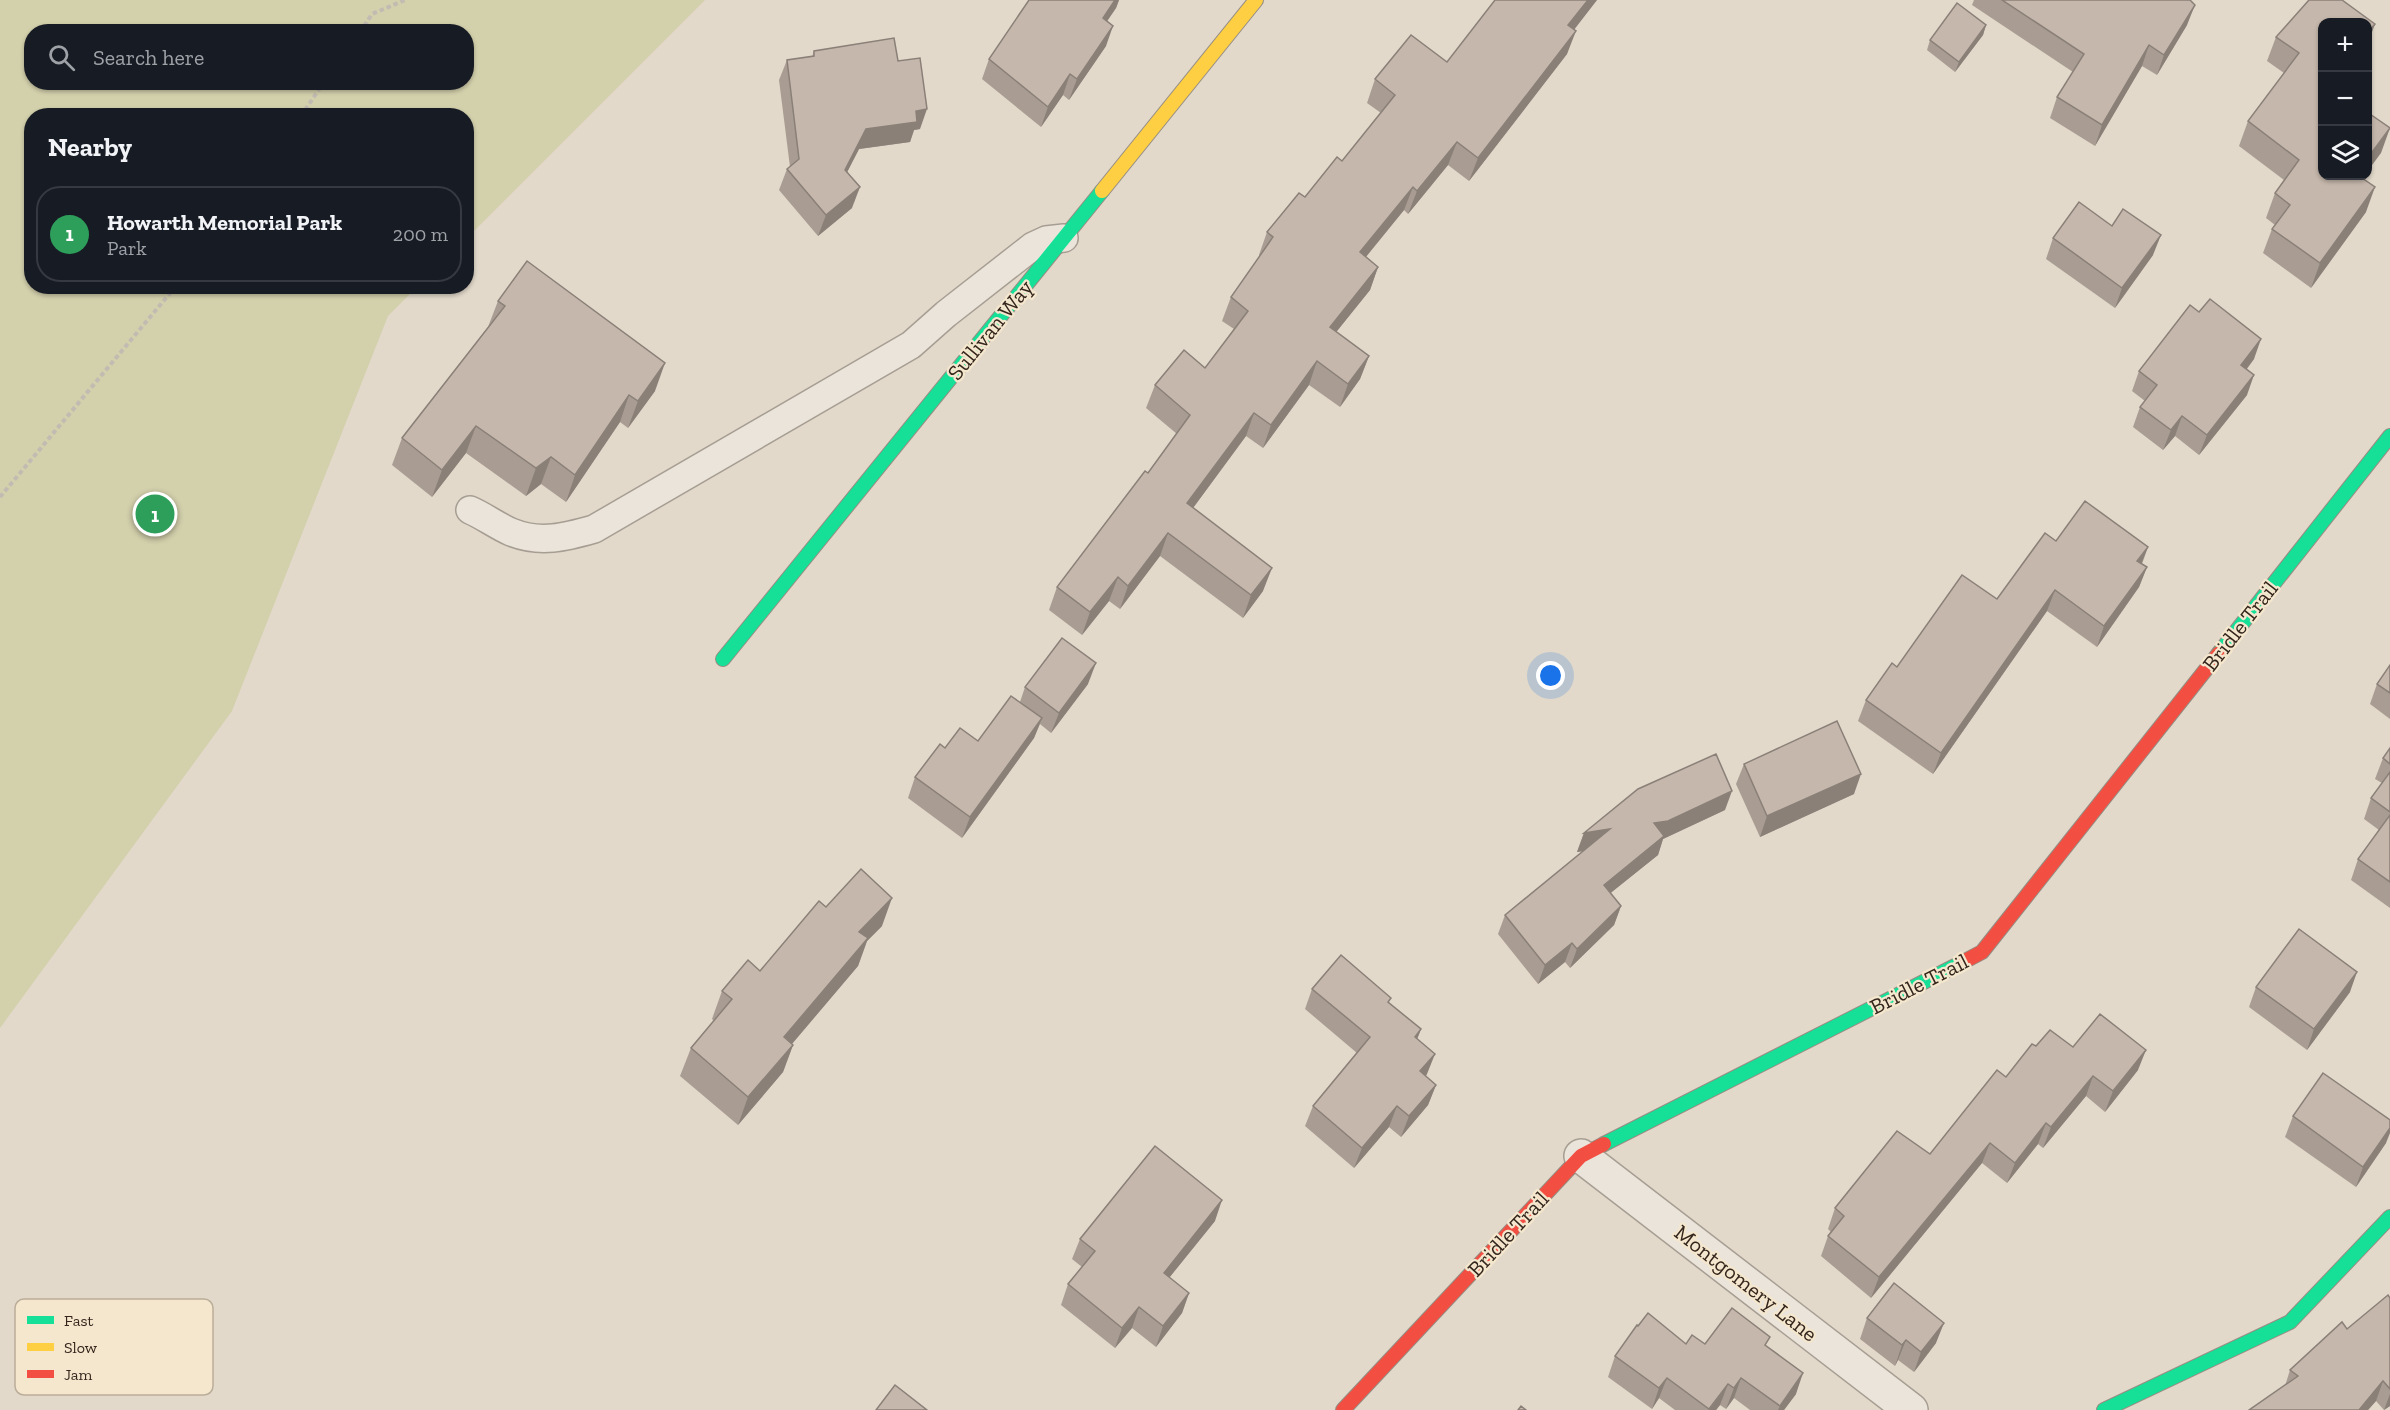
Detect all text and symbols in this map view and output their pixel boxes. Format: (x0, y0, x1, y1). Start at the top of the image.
map controls (2318, 18, 2372, 180)
button: + (2318, 18, 2372, 72)
search box (24, 24, 474, 90)
icon: search (45, 41, 78, 74)
text: Search here (93, 44, 204, 71)
button: − (2318, 72, 2372, 126)
button: layers (2318, 126, 2372, 180)
text: Nearby (48, 131, 132, 163)
text: Howarth Memorial Park (107, 209, 342, 236)
text: 1 (65, 222, 74, 246)
text: 200 m (393, 222, 448, 246)
text: Park (107, 236, 147, 260)
street label: Sullivan Way (941, 274, 1039, 386)
pin: 1 (136, 492, 174, 536)
street label: Bridle Trail (2197, 576, 2284, 676)
your location (1536, 661, 1565, 690)
street label: Bridle Trail (1865, 948, 1973, 1020)
street label: Bridle Trail (1462, 1186, 1554, 1282)
street label: Montgomery Lane (1669, 1219, 1823, 1347)
legend (15, 1299, 213, 1395)
text: Fast (64, 1311, 93, 1330)
text: Slow (64, 1338, 98, 1357)
text: Jam (64, 1365, 93, 1384)

